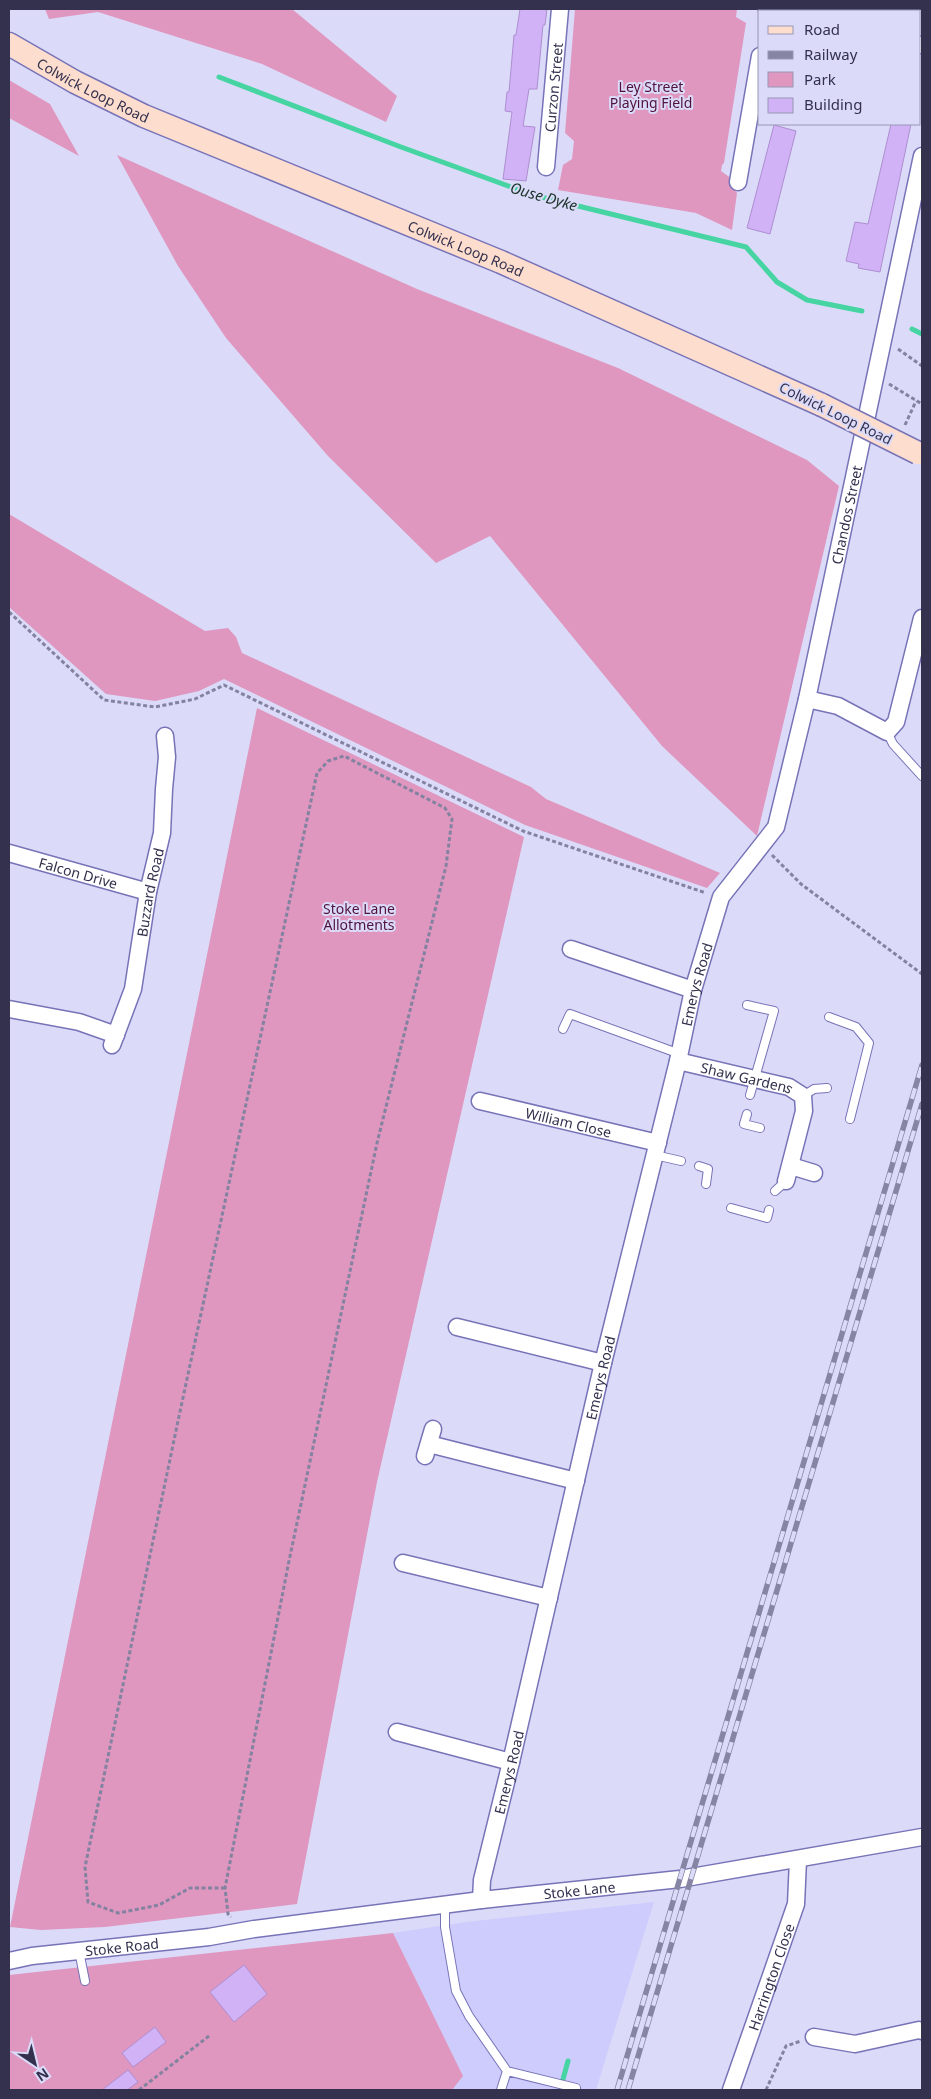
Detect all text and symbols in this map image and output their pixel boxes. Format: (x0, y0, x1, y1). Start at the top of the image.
legend (758, 10, 921, 125)
text: Road (804, 19, 840, 39)
street label: Curzon Street (540, 42, 566, 133)
text: Railway (804, 44, 858, 64)
street label: Colwick Loop Road (34, 53, 152, 127)
text: Park (804, 69, 836, 89)
park label: Ley Street Playing Field (610, 77, 692, 112)
text: Building (804, 94, 862, 114)
water label: Ouse Dyke (508, 177, 580, 215)
street label: Colwick Loop Road (405, 215, 527, 280)
street label: Colwick Loop Road (776, 377, 896, 449)
street label: Chandos Street (826, 463, 866, 566)
street label: Buzzard Road (132, 846, 168, 938)
street label: Falcon Drive (37, 852, 120, 893)
park label: Stoke Lane Allotments (323, 899, 395, 934)
street label: Emerys Road (676, 940, 716, 1028)
street label: Shaw Gardens (699, 1057, 798, 1097)
street label: William Close (524, 1103, 614, 1141)
street label: Emerys Road (581, 1334, 619, 1422)
street label: Emerys Road (489, 1728, 528, 1816)
street label: Stoke Lane (543, 1876, 616, 1903)
street label: Harrington Close (743, 1921, 798, 2033)
street label: Stoke Road (84, 1933, 160, 1960)
north arrow (10, 2039, 60, 2089)
text: N (33, 2064, 53, 2086)

